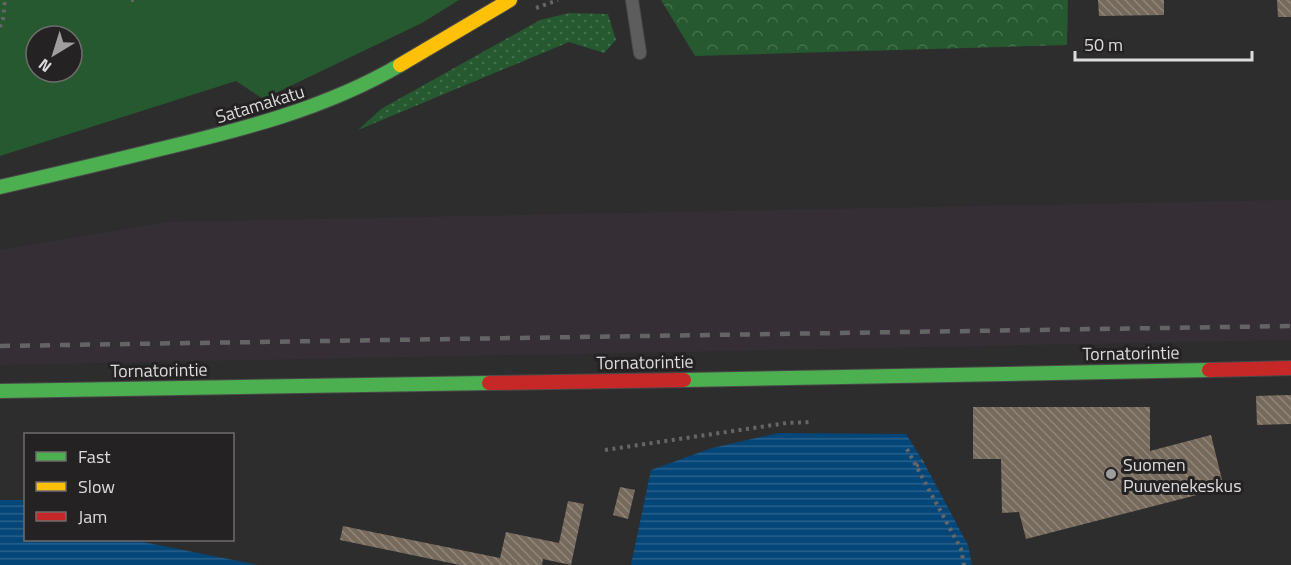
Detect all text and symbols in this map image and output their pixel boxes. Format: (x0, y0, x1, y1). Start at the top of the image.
north arrow (24, 24, 84, 84)
scale bar (1075, 24, 1252, 62)
text: 50 m (1084, 31, 1123, 58)
text: N (33, 53, 57, 79)
street label: Satamakatu (212, 78, 308, 130)
street label: Tornatorintie (1082, 339, 1180, 367)
street label: Tornatorintie (596, 348, 694, 376)
street label: Tornatorintie (110, 356, 208, 384)
legend (24, 433, 234, 541)
text: Fast (78, 443, 111, 470)
place label: Suomen Puuvenekeskus (1123, 451, 1242, 499)
marker: Suomen Puuvenekeskus (1104, 467, 1118, 481)
text: Slow (78, 473, 115, 500)
text: Jam (78, 503, 107, 530)

